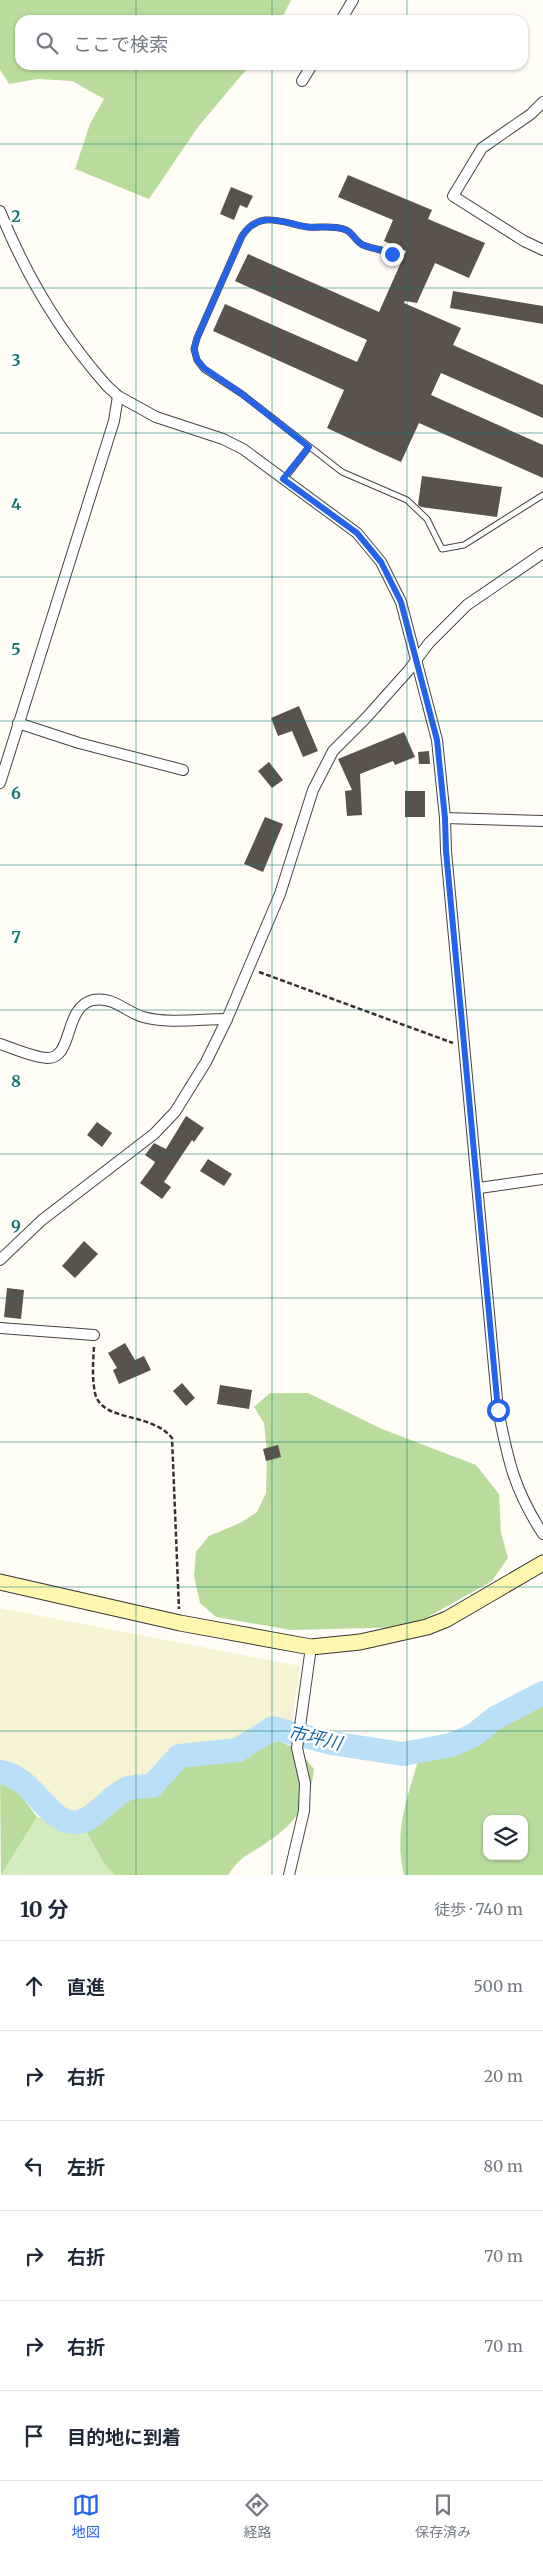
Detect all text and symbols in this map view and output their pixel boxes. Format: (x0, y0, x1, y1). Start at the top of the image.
search box (15, 15, 528, 70)
icon: search (33, 29, 61, 57)
text: ここで検索 (73, 32, 168, 56)
text: 2 (11, 206, 21, 226)
route end (381, 243, 404, 266)
text: 3 (11, 350, 21, 370)
text: 4 (11, 494, 21, 514)
text: 5 (11, 639, 21, 659)
text: 6 (11, 783, 21, 803)
text: 7 (11, 927, 21, 947)
text: 8 (11, 1071, 21, 1091)
text: 9 (11, 1216, 21, 1236)
route start (487, 1399, 510, 1422)
water label: 市坪川 (286, 1720, 346, 1755)
map controls (483, 1815, 528, 1860)
button: layers (483, 1815, 528, 1860)
text: 10 分 (20, 1896, 69, 1923)
text: 徒歩 · 740 m (434, 1899, 523, 1919)
icon: ahead (20, 1972, 48, 2000)
text: 直進 (67, 1975, 105, 1999)
text: 500 m (473, 1976, 523, 1996)
icon: right (20, 2062, 48, 2090)
text: 右折 (67, 2065, 105, 2089)
text: 20 m (484, 2066, 523, 2086)
icon: left (20, 2152, 48, 2180)
text: 左折 (67, 2155, 105, 2179)
text: 80 m (484, 2156, 523, 2176)
icon: right (20, 2242, 48, 2270)
text: 右折 (67, 2245, 105, 2269)
text: 70 m (484, 2246, 523, 2266)
icon: right (20, 2332, 48, 2360)
text: 右折 (67, 2335, 105, 2359)
text: 70 m (484, 2336, 523, 2356)
icon: arrive (20, 2422, 48, 2450)
text: 目的地に到着 (67, 2425, 181, 2449)
tab: 地図 (72, 2491, 100, 2541)
tab: 経路 (243, 2491, 271, 2541)
tab: 保存済み (415, 2491, 471, 2541)

